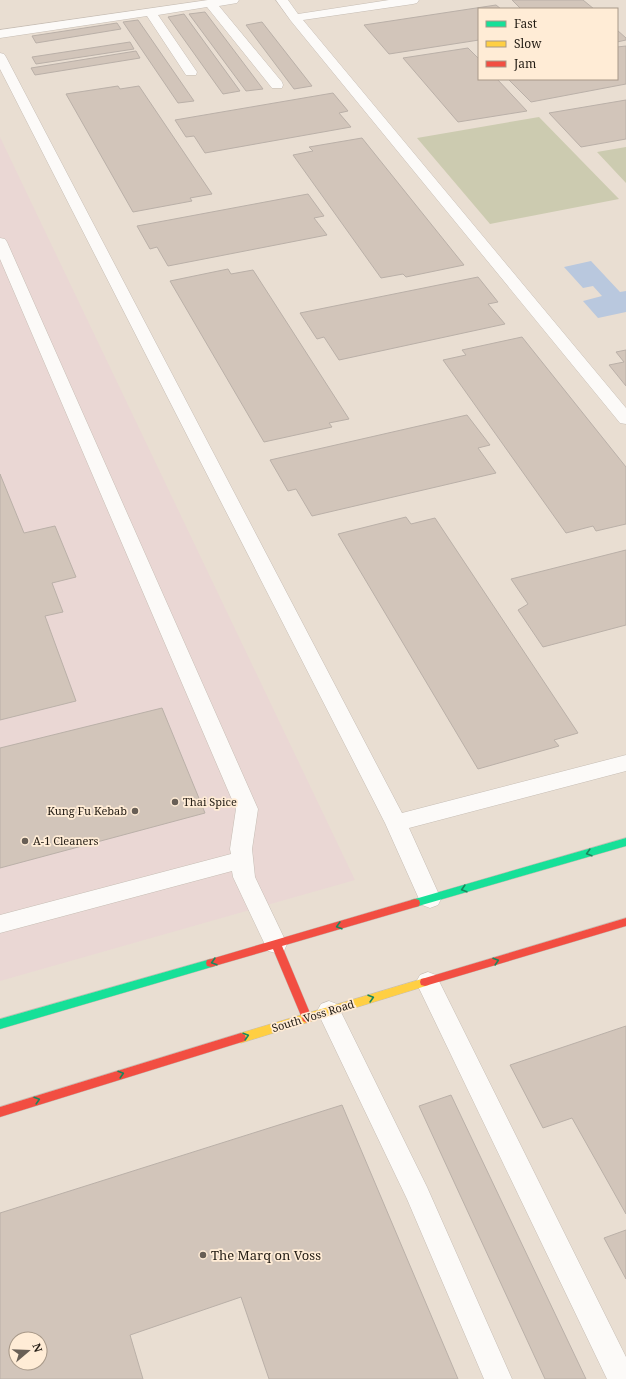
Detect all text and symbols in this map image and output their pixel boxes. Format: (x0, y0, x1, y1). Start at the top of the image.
legend (478, 8, 618, 80)
text: Fast (514, 15, 537, 32)
text: Slow (514, 35, 542, 52)
text: Jam (513, 55, 536, 72)
place label: Thai Spice (183, 794, 237, 809)
marker: Thai Spice (170, 797, 180, 807)
place label: Kung Fu Kebab (47, 803, 127, 818)
marker: Kung Fu Kebab (130, 806, 140, 816)
place label: A-1 Cleaners (33, 833, 99, 848)
marker: A-1 Cleaners (20, 836, 30, 846)
one-way arrow (585, 848, 592, 857)
one-way arrow (460, 884, 467, 893)
one-way arrow (335, 921, 342, 929)
one-way arrow (211, 957, 218, 966)
one-way arrow (492, 957, 499, 966)
one-way arrow (368, 994, 375, 1003)
street label: South Voss Road (270, 996, 356, 1035)
one-way arrow (242, 1033, 249, 1041)
one-way arrow (117, 1070, 124, 1079)
one-way arrow (34, 1096, 41, 1105)
place label: The Marq on Voss (211, 1246, 321, 1264)
marker: The Marq on Voss (198, 1250, 208, 1260)
north arrow (8, 1331, 48, 1371)
text: N (29, 1341, 47, 1354)

